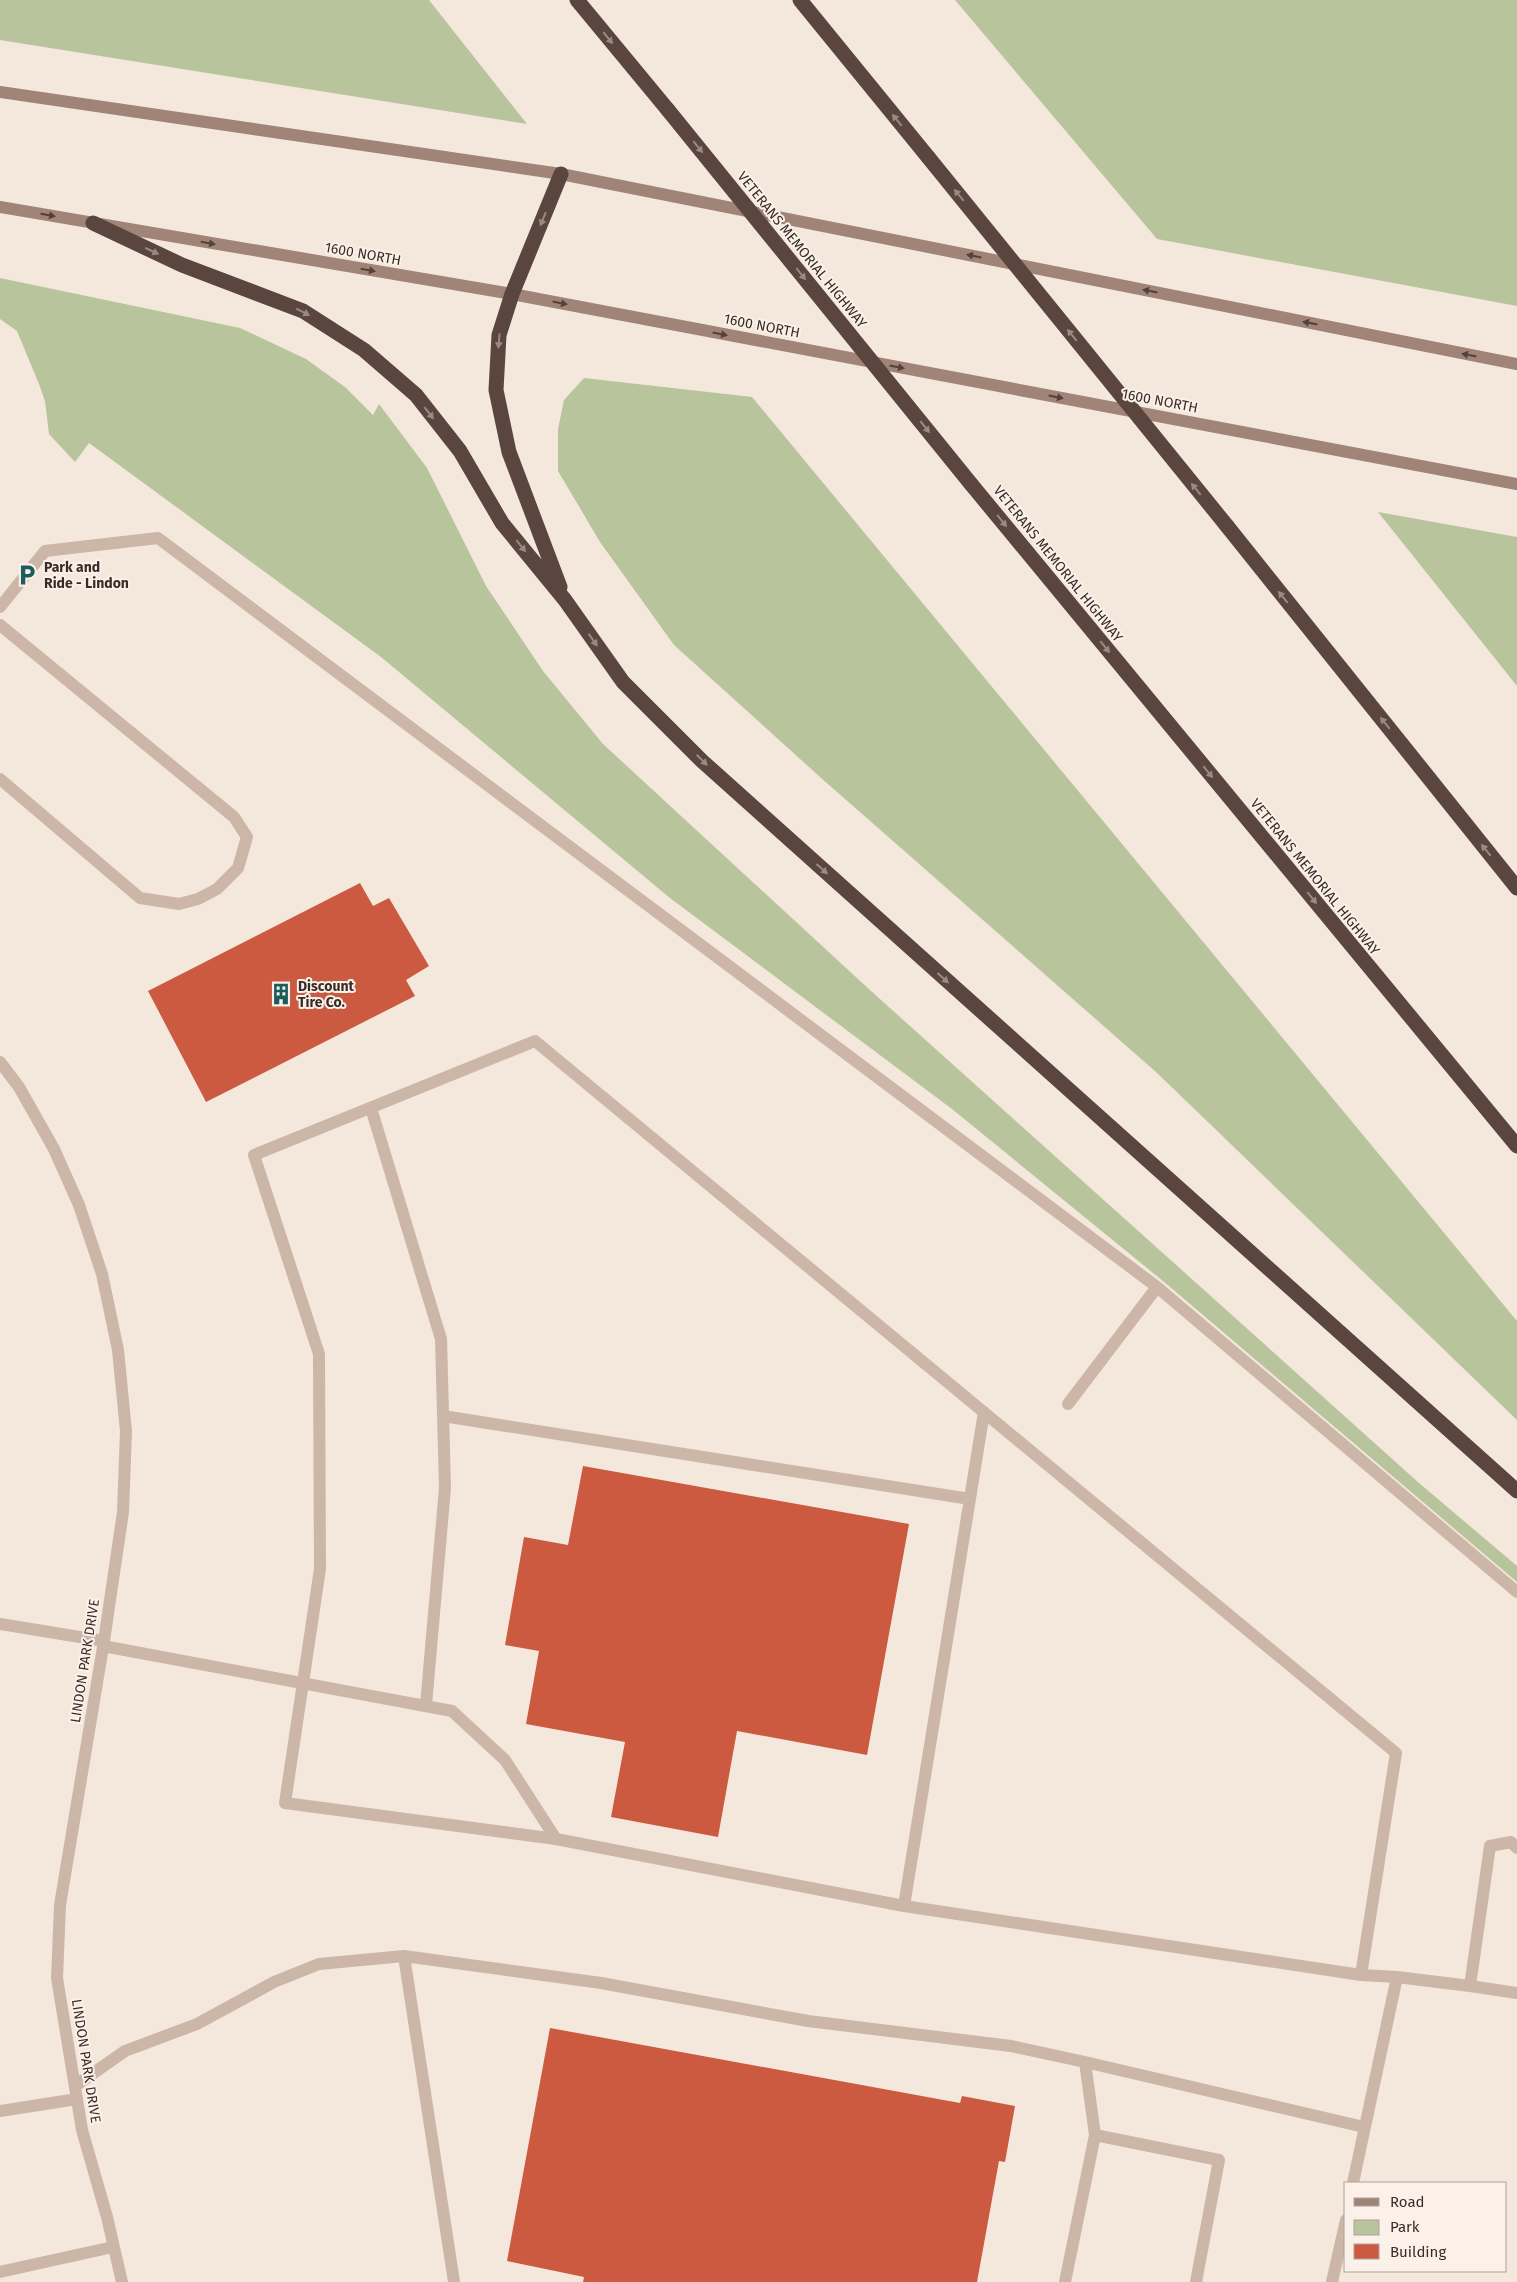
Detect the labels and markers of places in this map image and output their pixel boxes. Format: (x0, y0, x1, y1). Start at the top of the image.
place label: Park and Ride - Lindon (44, 559, 129, 592)
parking icon: Park and Ride - Lindon (14, 562, 40, 588)
place label: Discount Tire Co. (298, 978, 355, 1011)
building icon: Discount Tire Co. (268, 981, 294, 1007)

